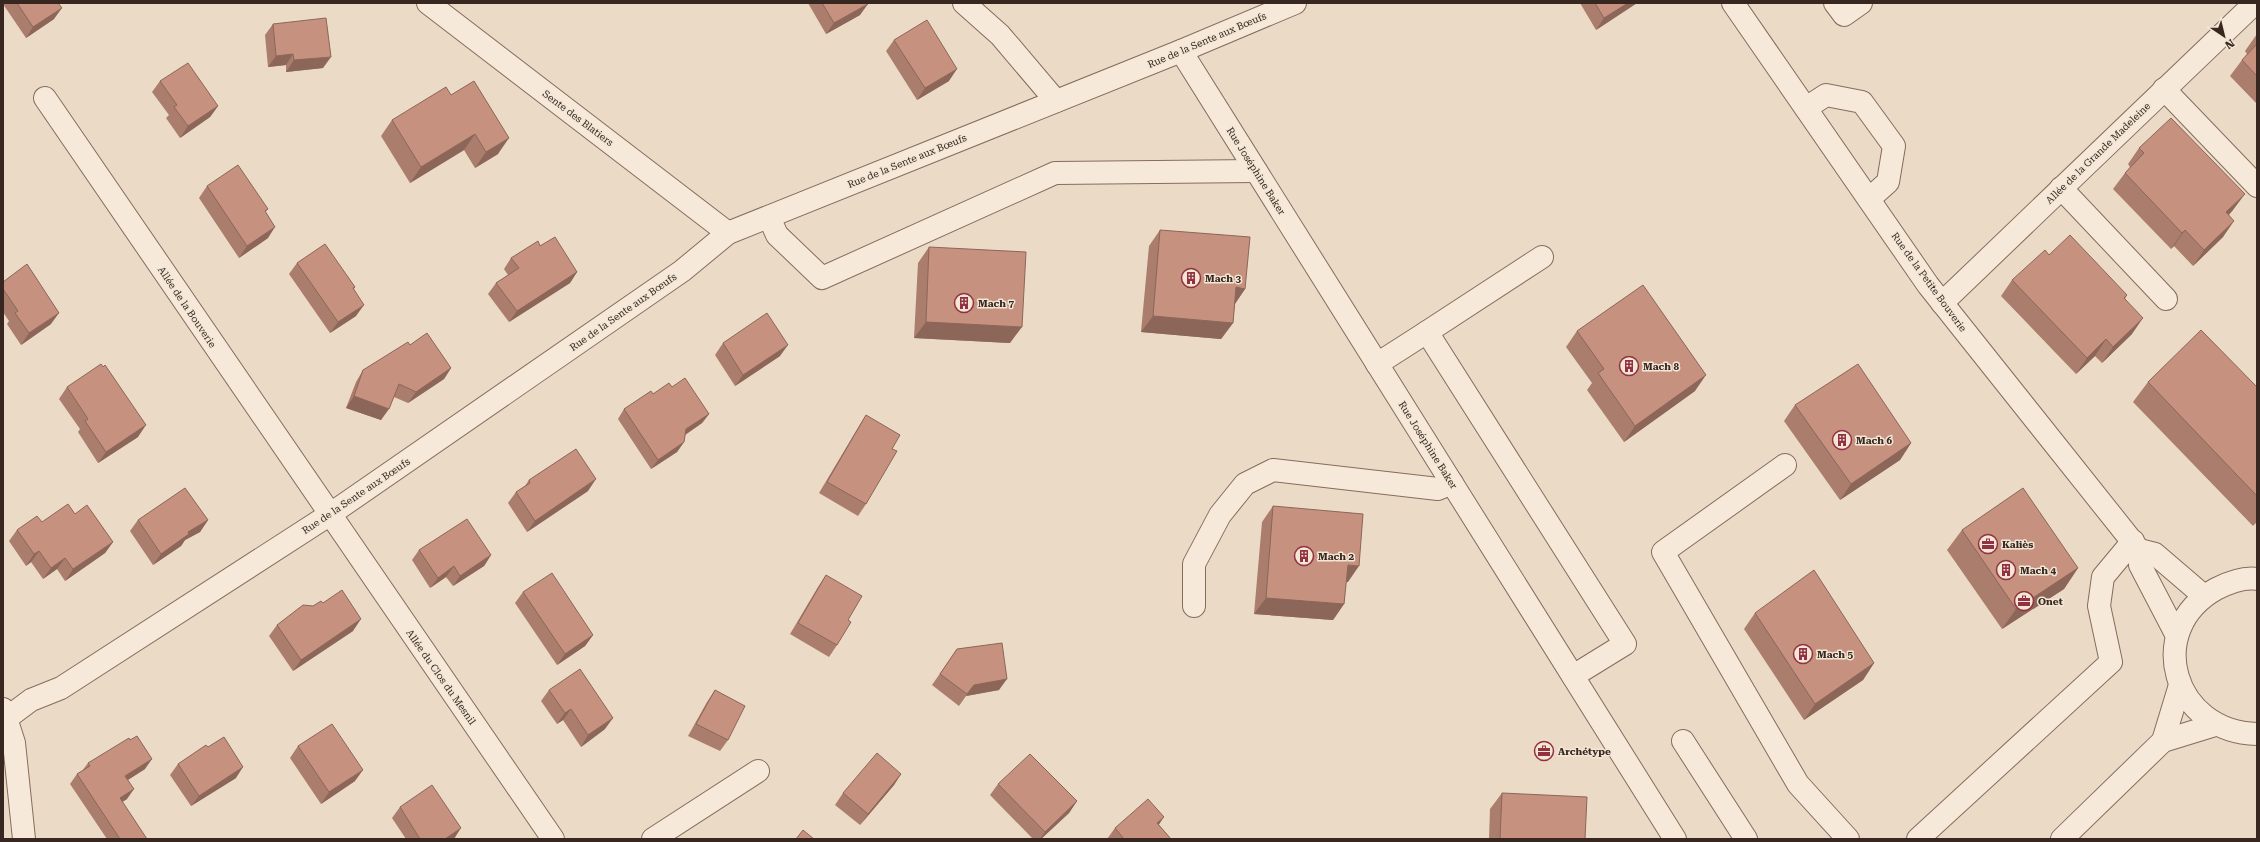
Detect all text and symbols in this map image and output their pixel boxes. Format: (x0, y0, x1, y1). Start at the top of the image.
street label: Rue de la Sente aux Bœufs (1146, 10, 1268, 70)
north arrow (2204, 16, 2244, 56)
text: N (2222, 36, 2237, 52)
street label: Sente des Blatiers (541, 88, 616, 148)
street label: Allée de la Grande Madeleine (2044, 100, 2153, 206)
street label: Rue Joséphine Baker (1225, 125, 1287, 217)
street label: Rue de la Sente aux Bœufs (846, 132, 968, 190)
street label: Rue de la Petite Bouverie (1889, 230, 1969, 334)
street label: Allée de la Bouverie (156, 264, 219, 350)
building icon: Mach 3 (1180, 267, 1202, 289)
street label: Rue de la Sente aux Bœufs (568, 271, 679, 353)
place label: Mach 3 (1205, 273, 1241, 284)
building icon: Mach 7 (953, 292, 975, 314)
place label: Mach 7 (978, 298, 1014, 309)
building icon: Mach 8 (1618, 355, 1640, 377)
place label: Mach 8 (1643, 361, 1679, 372)
street label: Rue Joséphine Baker (1397, 399, 1459, 491)
building icon: Mach 6 (1831, 429, 1853, 451)
place label: Mach 6 (1856, 435, 1892, 446)
street label: Rue de la Sente aux Bœufs (300, 456, 412, 536)
office icon: Kaliès (1977, 533, 1999, 555)
place label: Kaliès (2002, 539, 2033, 550)
building icon: Mach 2 (1293, 545, 1315, 567)
place label: Mach 2 (1318, 551, 1354, 562)
building icon: Mach 4 (1995, 559, 2017, 581)
place label: Mach 4 (2020, 565, 2056, 576)
office icon: Onet (2013, 590, 2035, 612)
place label: Onet (2038, 596, 2063, 607)
street label: Allée du Clos du Mesnil (404, 627, 478, 727)
building icon: Mach 5 (1792, 643, 1814, 665)
place label: Mach 5 (1817, 649, 1853, 660)
office icon: Archétype (1533, 740, 1555, 762)
place label: Archétype (1558, 746, 1611, 757)

